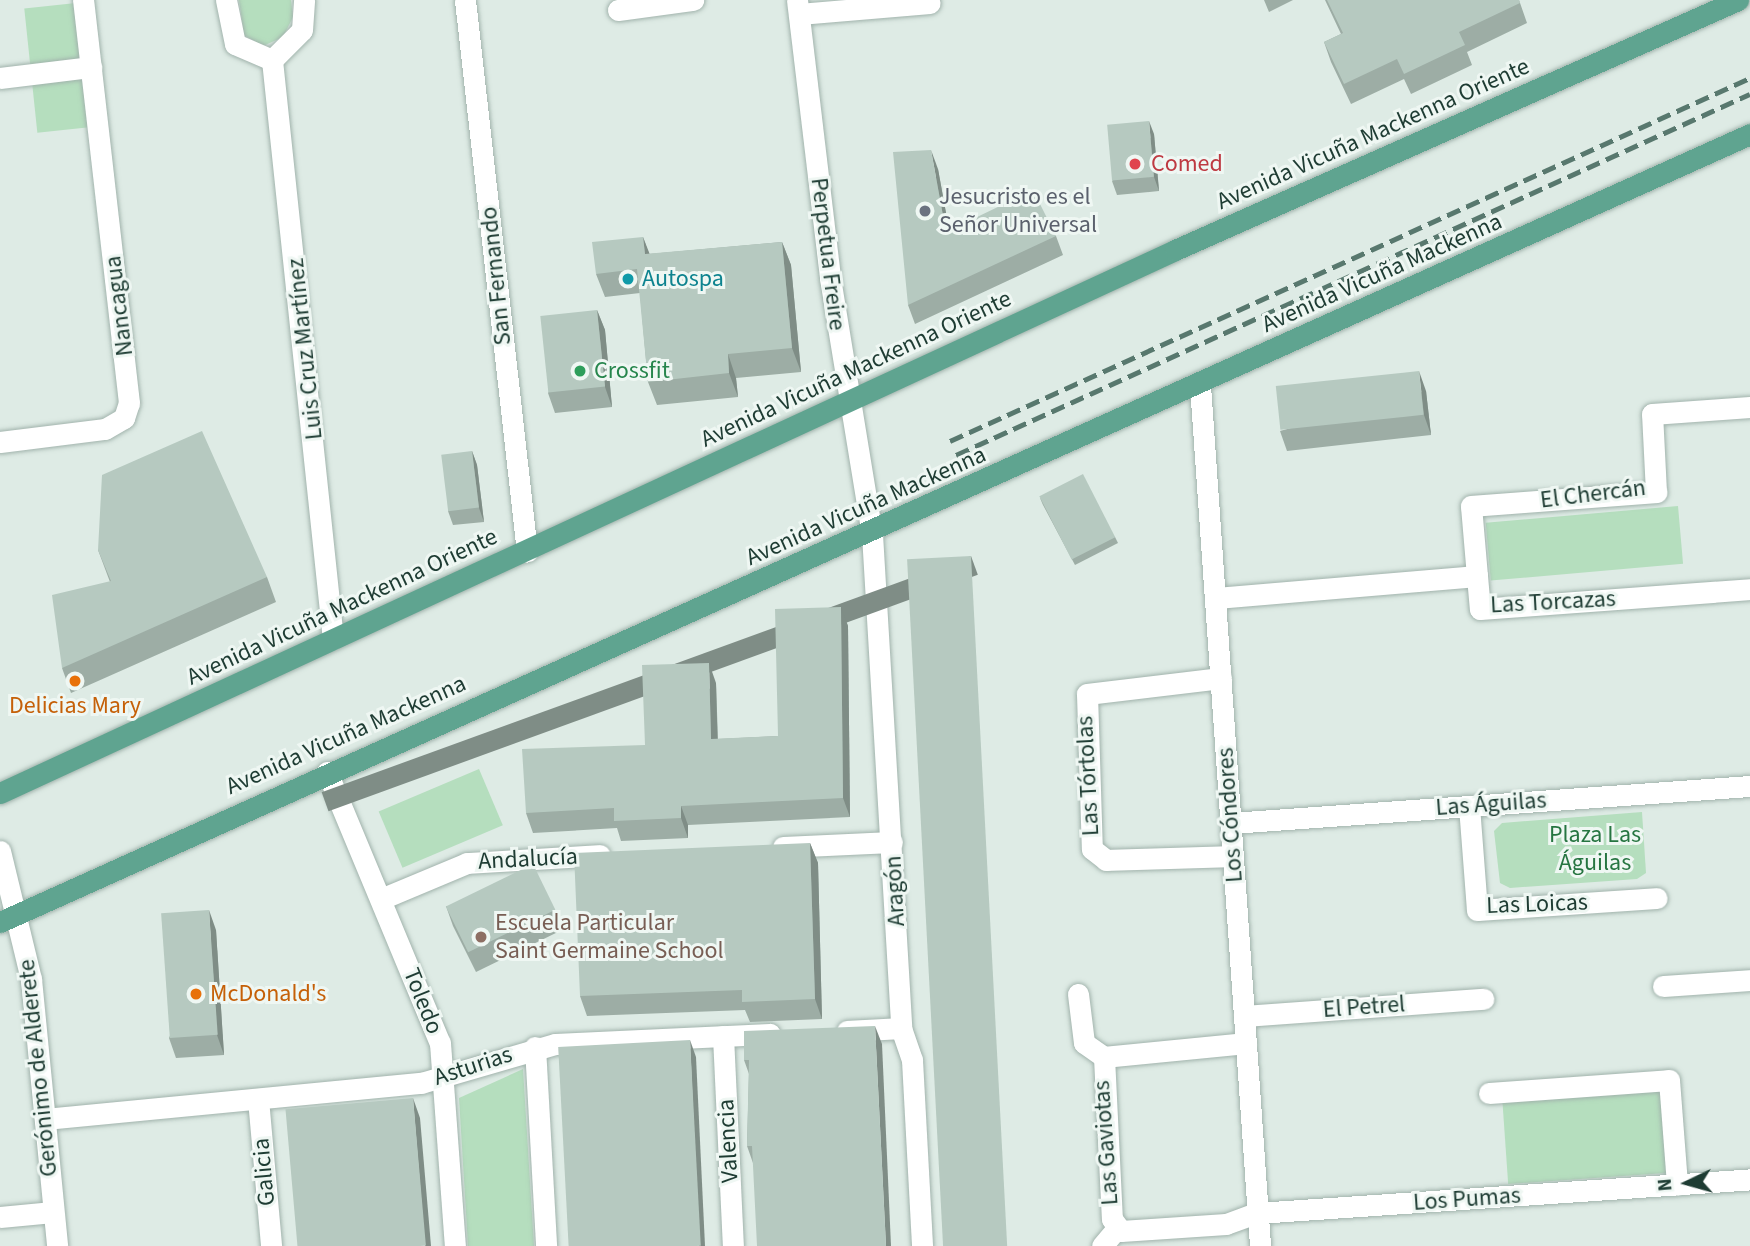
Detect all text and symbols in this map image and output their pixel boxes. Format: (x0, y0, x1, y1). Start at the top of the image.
street label: Avenida Vicuña Mackenna Oriente (1212, 52, 1534, 216)
place label: Comed (1151, 150, 1223, 178)
marker: Comed (1125, 154, 1145, 174)
street label: Perpetua Freire (804, 176, 852, 332)
place label: Jesucristo es el Señor Universal (939, 183, 1097, 239)
marker: Jesucristo es el Señor Universal (917, 203, 933, 219)
street label: San Fernando (474, 205, 518, 347)
street label: Avenida Vicuña Mackenna (1258, 207, 1506, 339)
street label: Nancagua (99, 254, 139, 358)
street label: Luis Cruz Martínez (281, 257, 329, 441)
place label: Autospa (642, 265, 724, 293)
marker: Autospa (620, 271, 636, 287)
street label: Avenida Vicuña Mackenna Oriente (696, 284, 1016, 454)
place label: Crossfit (594, 357, 670, 385)
marker: Crossfit (572, 363, 588, 379)
street label: Avenida Vicuña Mackenna (742, 440, 990, 572)
street label: El Chercán (1539, 473, 1647, 515)
street label: Avenida Vicuña Mackenna Oriente (182, 522, 502, 692)
street label: Las Torcazas (1490, 584, 1616, 620)
street label: Avenida Vicuña Mackenna (222, 669, 470, 801)
marker: Delicias Mary (67, 673, 83, 689)
place label: Delicias Mary (9, 692, 141, 720)
street label: Las Tórtolas (1070, 715, 1106, 837)
street label: Los Cóndores (1211, 746, 1249, 884)
street label: Las Águilas (1435, 786, 1547, 822)
park label: Plaza Las Águilas (1549, 821, 1641, 877)
street label: Andalucía (477, 842, 579, 876)
street label: Aragón (879, 855, 911, 927)
street label: Las Loicas (1486, 888, 1588, 920)
place label: Escuela Particular Saint Germaine School (495, 909, 724, 965)
marker: Escuela Particular Saint Germaine School (473, 929, 489, 945)
street label: Gerónimo de Alderete (12, 958, 64, 1178)
street label: Toledo (397, 964, 449, 1038)
place label: McDonald's (210, 980, 326, 1008)
marker: McDonald's (188, 986, 204, 1002)
street label: El Petrel (1322, 990, 1406, 1024)
street label: Asturias (430, 1040, 516, 1092)
street label: Las Gaviotas (1087, 1080, 1125, 1206)
street label: Valencia (711, 1098, 745, 1184)
street label: Galicia (247, 1137, 281, 1207)
north arrow (1652, 1148, 1722, 1218)
text: N (1652, 1177, 1680, 1192)
street label: Los Pumas (1412, 1181, 1522, 1217)

